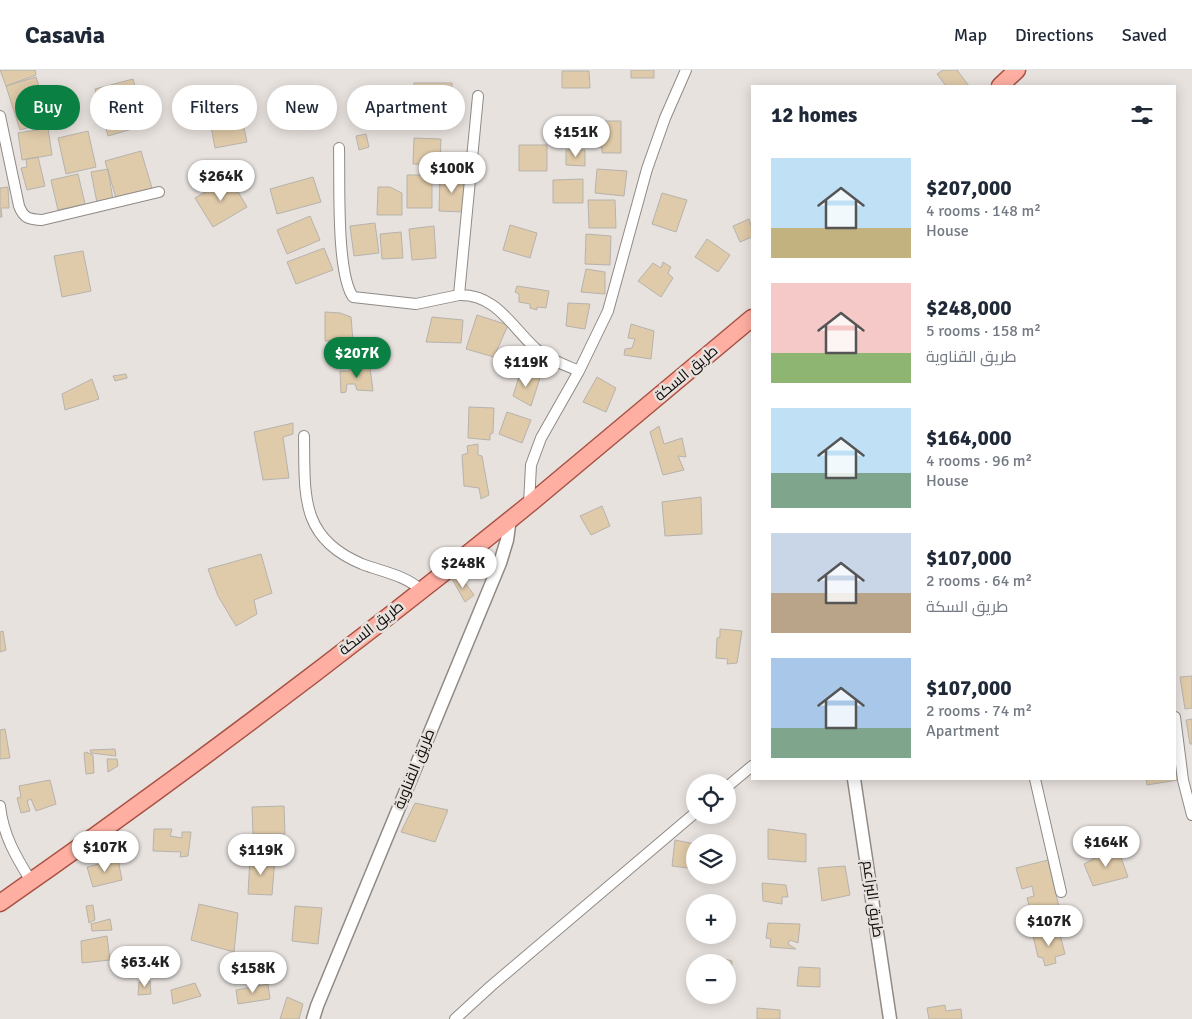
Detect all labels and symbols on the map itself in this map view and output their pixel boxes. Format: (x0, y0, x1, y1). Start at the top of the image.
pin: $151K (541, 116, 611, 158)
pin: $100K (417, 152, 487, 194)
pin: $264K (186, 160, 256, 202)
pin: $207K (322, 336, 392, 379)
street label: طريق السكة (651, 341, 722, 405)
pin: $119K (491, 346, 561, 388)
pin: $248K (428, 546, 498, 589)
street label: طريق السكة (335, 597, 408, 660)
street label: طريق القناوية (390, 726, 439, 812)
pin: $164K (1071, 826, 1141, 868)
pin: $107K (70, 830, 140, 873)
pin: $119K (226, 834, 296, 876)
street label: طريق البراعم (858, 859, 887, 939)
pin: $107K (1014, 904, 1084, 947)
pin: $63.4K (104, 946, 186, 988)
pin: $158K (218, 952, 288, 994)

